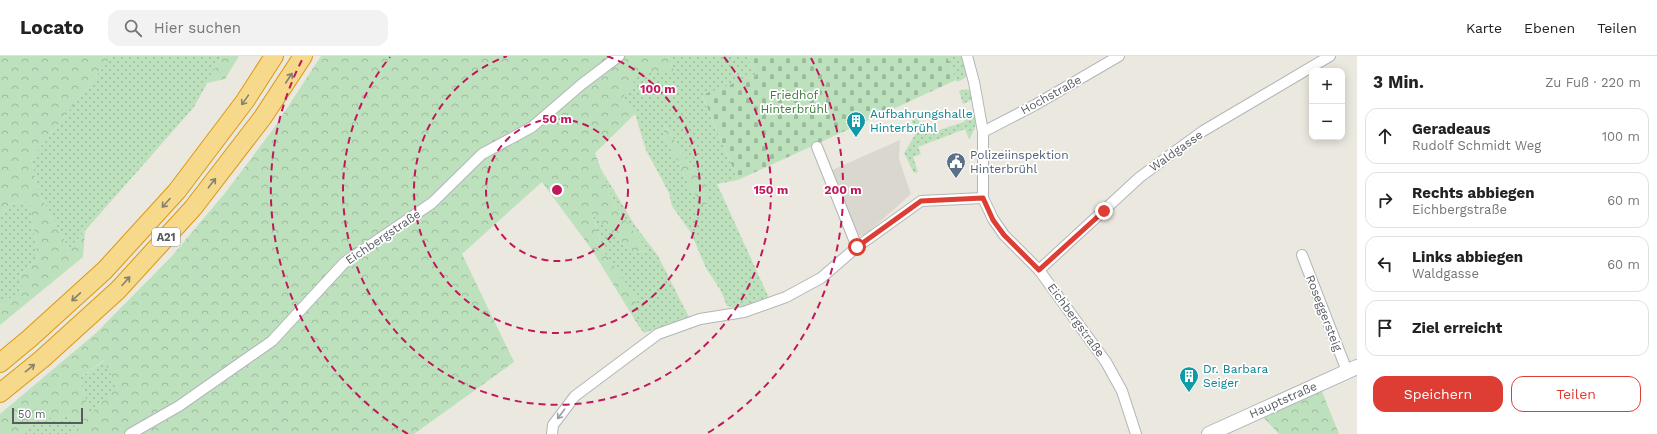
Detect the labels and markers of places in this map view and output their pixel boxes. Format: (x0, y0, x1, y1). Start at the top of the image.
place label: Aufbahrungshalle Hinterbrühl (870, 107, 973, 135)
building icon: Aufbahrungshalle Hinterbrühl (845, 110, 867, 138)
place label: Polizeiinspektion Hinterbrühl (970, 148, 1069, 176)
public building icon: Polizeiinspektion Hinterbrühl (945, 151, 967, 179)
centre of rings (550, 183, 564, 197)
place label: Dr. Barbara Seiger (1203, 362, 1268, 390)
building icon: Dr. Barbara Seiger (1178, 365, 1200, 393)

